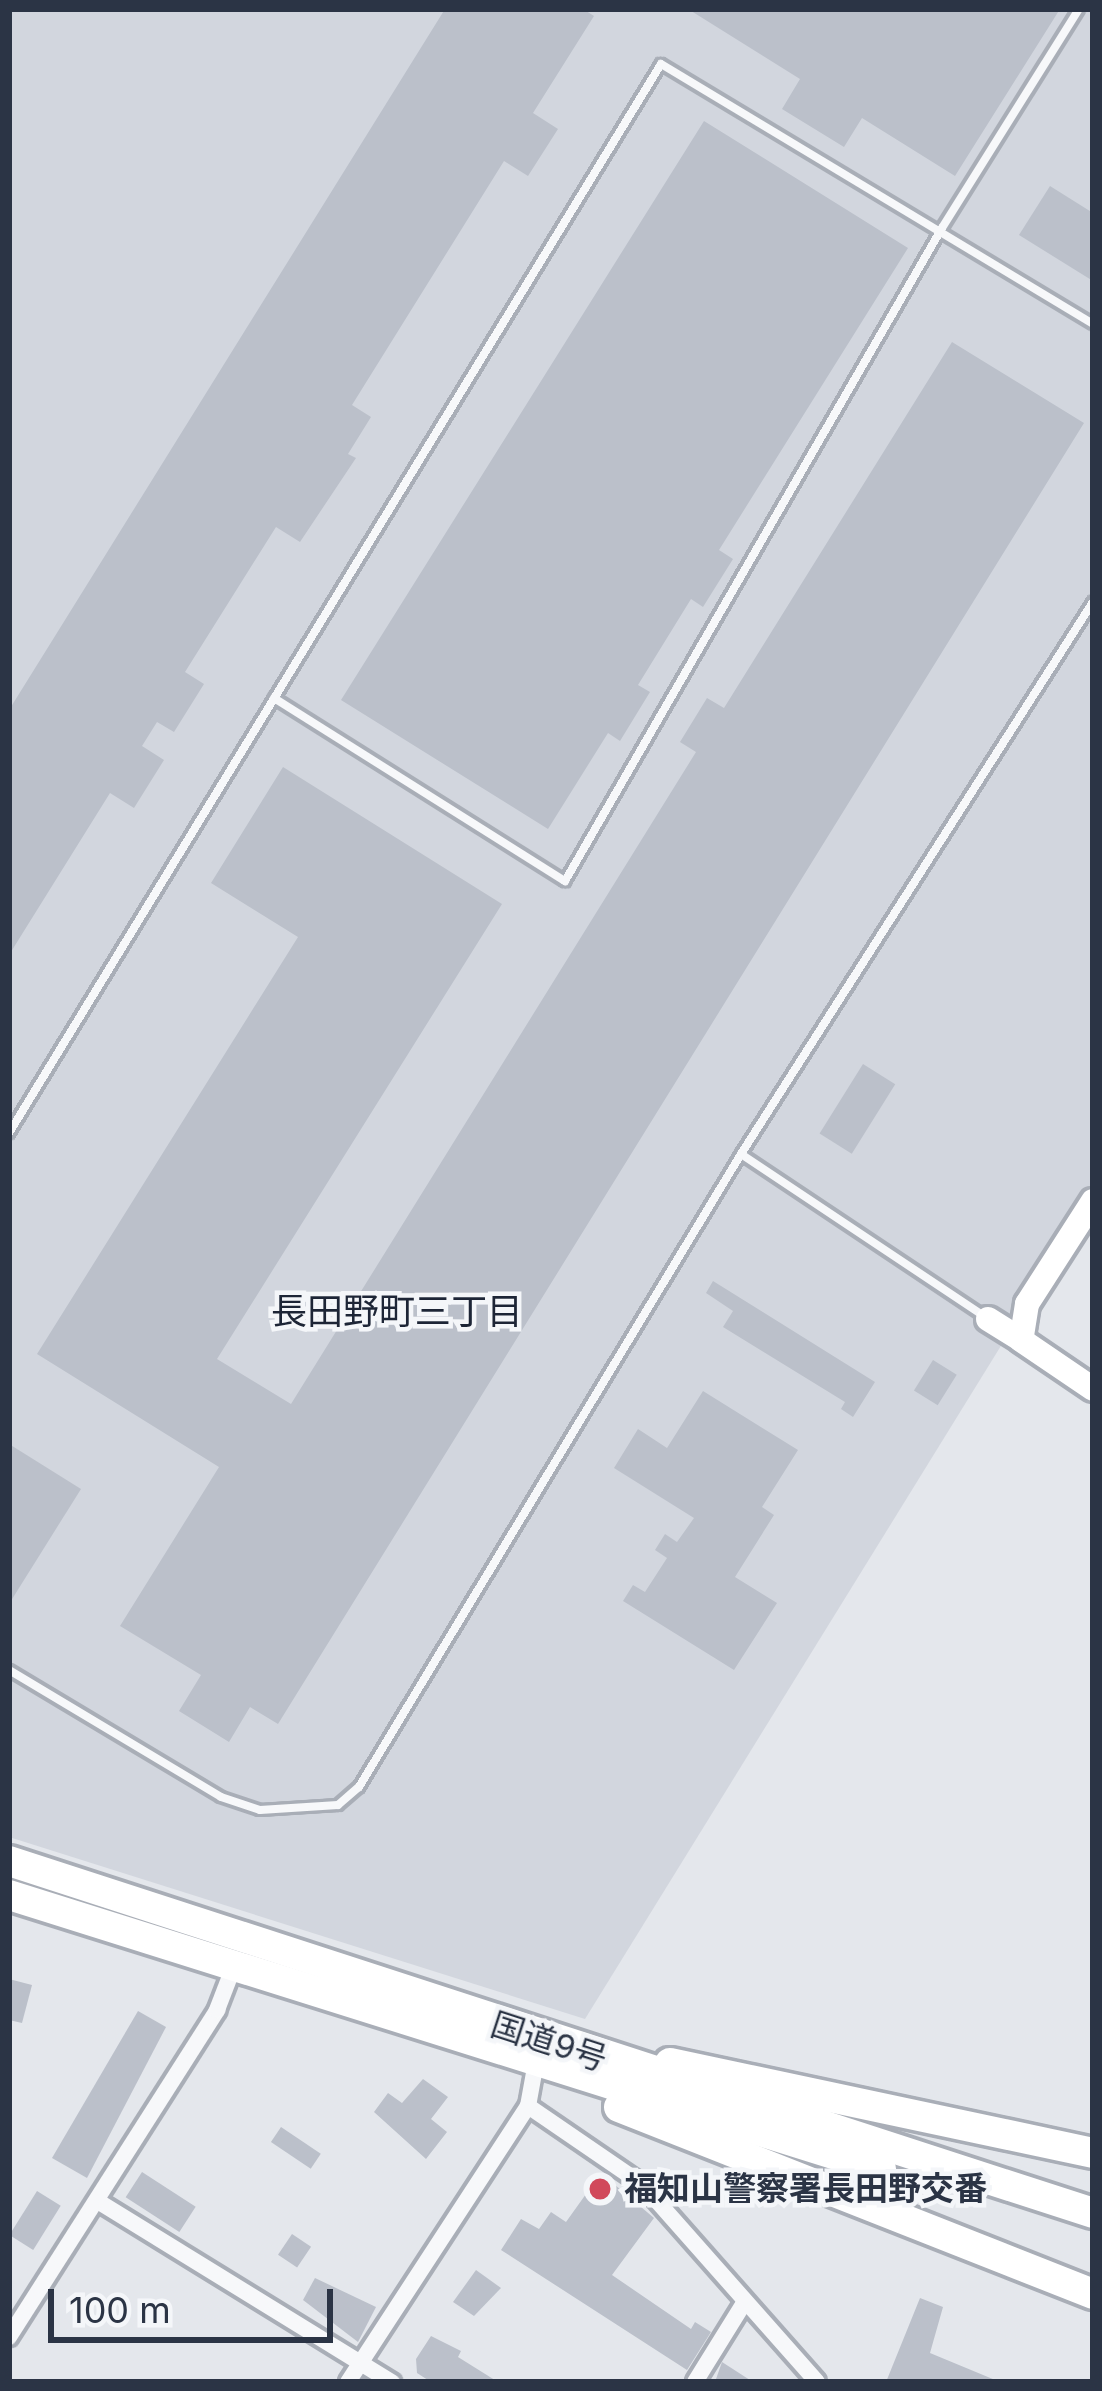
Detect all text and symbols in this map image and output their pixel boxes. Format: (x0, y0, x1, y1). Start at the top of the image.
district label: 長田野町三丁目 (271, 1290, 523, 1334)
street label: 国道9号 (486, 2005, 612, 2079)
place label: 福知山警察署長田野交番 (624, 2169, 987, 2209)
marker: 福知山警察署長田野交番 (587, 2176, 613, 2202)
scale bar (54, 2265, 339, 2339)
text: 100 m (69, 2288, 171, 2332)

